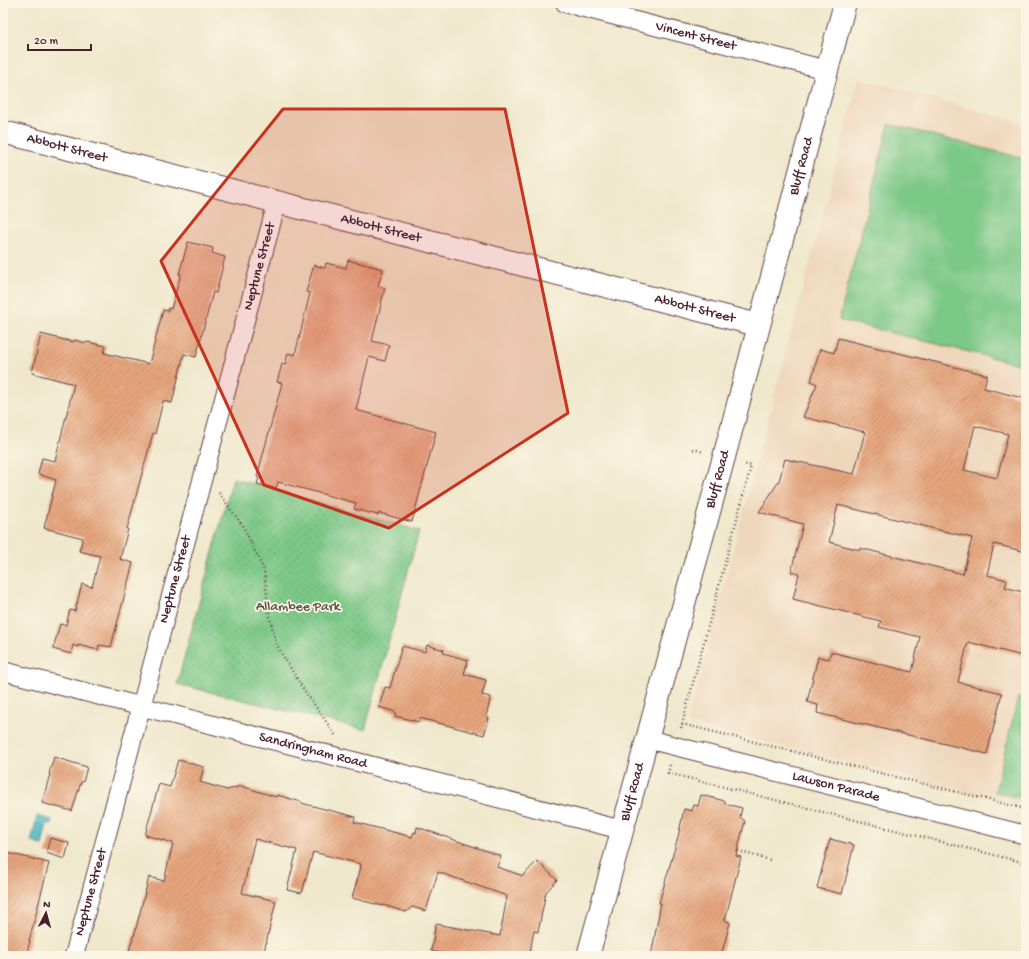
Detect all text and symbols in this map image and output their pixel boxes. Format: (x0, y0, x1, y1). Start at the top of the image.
street label: Vincent Street (653, 18, 739, 55)
scale bar (28, 26, 91, 52)
text: 20 m (34, 35, 59, 49)
street label: Abbott Street (25, 130, 110, 167)
street label: Bluff Road (785, 134, 818, 198)
street label: Abbott Street (339, 210, 424, 247)
street label: Neptune Street (240, 220, 280, 312)
street label: Abbott Street (653, 290, 738, 328)
street label: Bluff Road (702, 447, 734, 511)
street label: Neptune Street (155, 532, 196, 625)
park label: Allambee Park (256, 599, 342, 616)
street label: Sandringham Road (257, 729, 371, 773)
street label: Bluff Road (616, 759, 649, 824)
street label: Lawson Parade (790, 768, 882, 806)
street label: Neptune Street (71, 845, 111, 938)
north arrow (26, 893, 66, 933)
text: N (43, 899, 51, 911)

